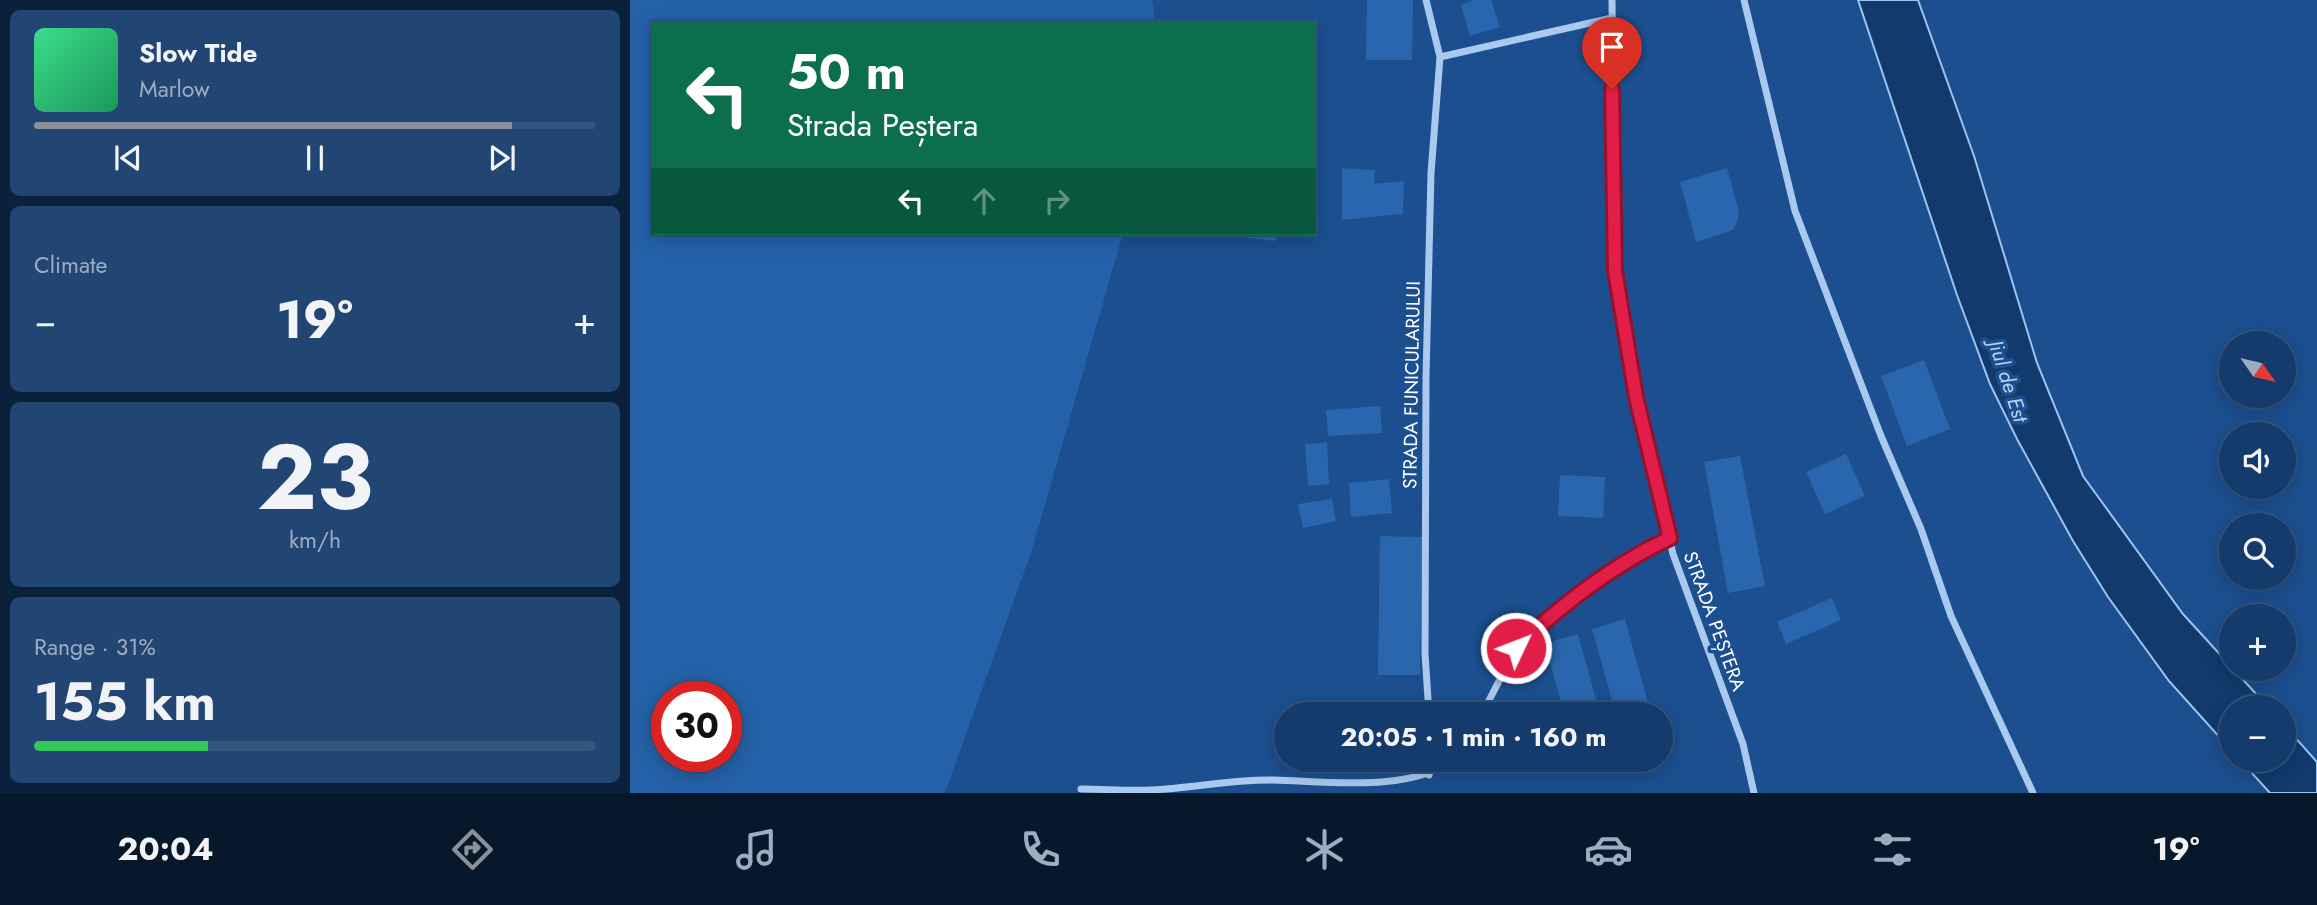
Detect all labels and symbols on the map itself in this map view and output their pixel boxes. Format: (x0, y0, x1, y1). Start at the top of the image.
pin (1582, 17, 1642, 89)
street label: STRADA FUNICULARULUI (1396, 281, 1427, 489)
north arrow (2219, 331, 2296, 408)
water label: Jiul de Est (1979, 332, 2036, 427)
street label: STRADA PEȘTERA (1677, 548, 1752, 695)
position arrow (1479, 611, 1553, 685)
speed limit sign: 30 (651, 681, 742, 772)

